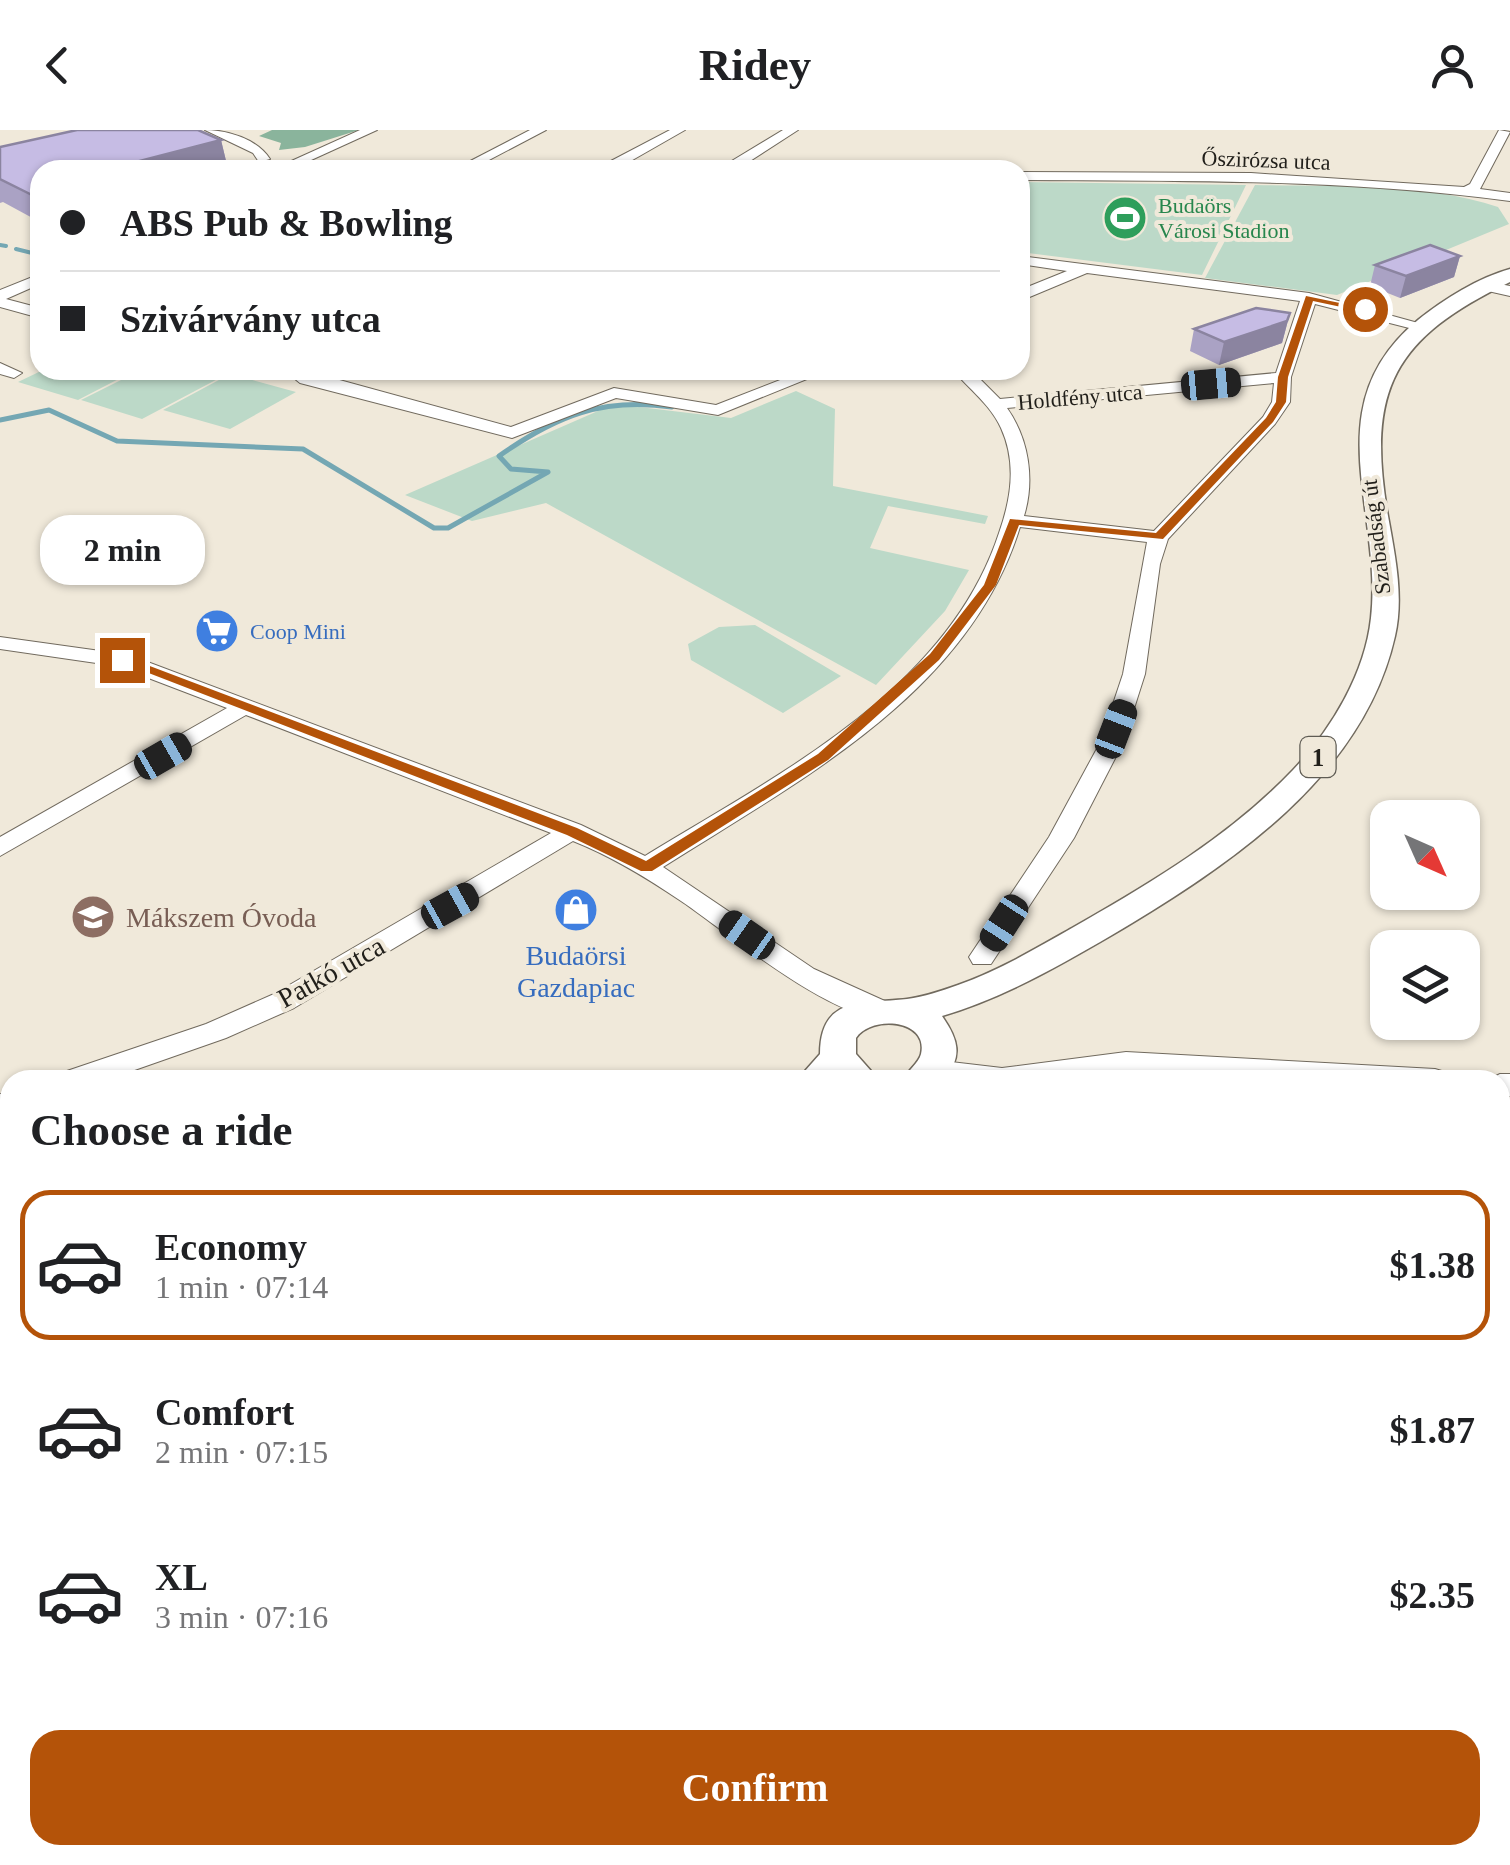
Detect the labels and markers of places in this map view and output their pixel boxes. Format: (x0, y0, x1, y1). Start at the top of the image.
place label: Budaörs Városi Stadion (1158, 193, 1289, 243)
sports icon: Budaörs Városi Stadion (1102, 195, 1148, 241)
supermarket icon: Coop Mini (194, 608, 240, 654)
place label: Coop Mini (250, 619, 346, 644)
shop icon: Budaörsi Gazdapiac (553, 887, 599, 933)
school or university icon: Mákszem Óvoda (70, 894, 116, 940)
place label: Mákszem Óvoda (126, 902, 317, 933)
place label: Budaörsi Gazdapiac (517, 940, 635, 1003)

